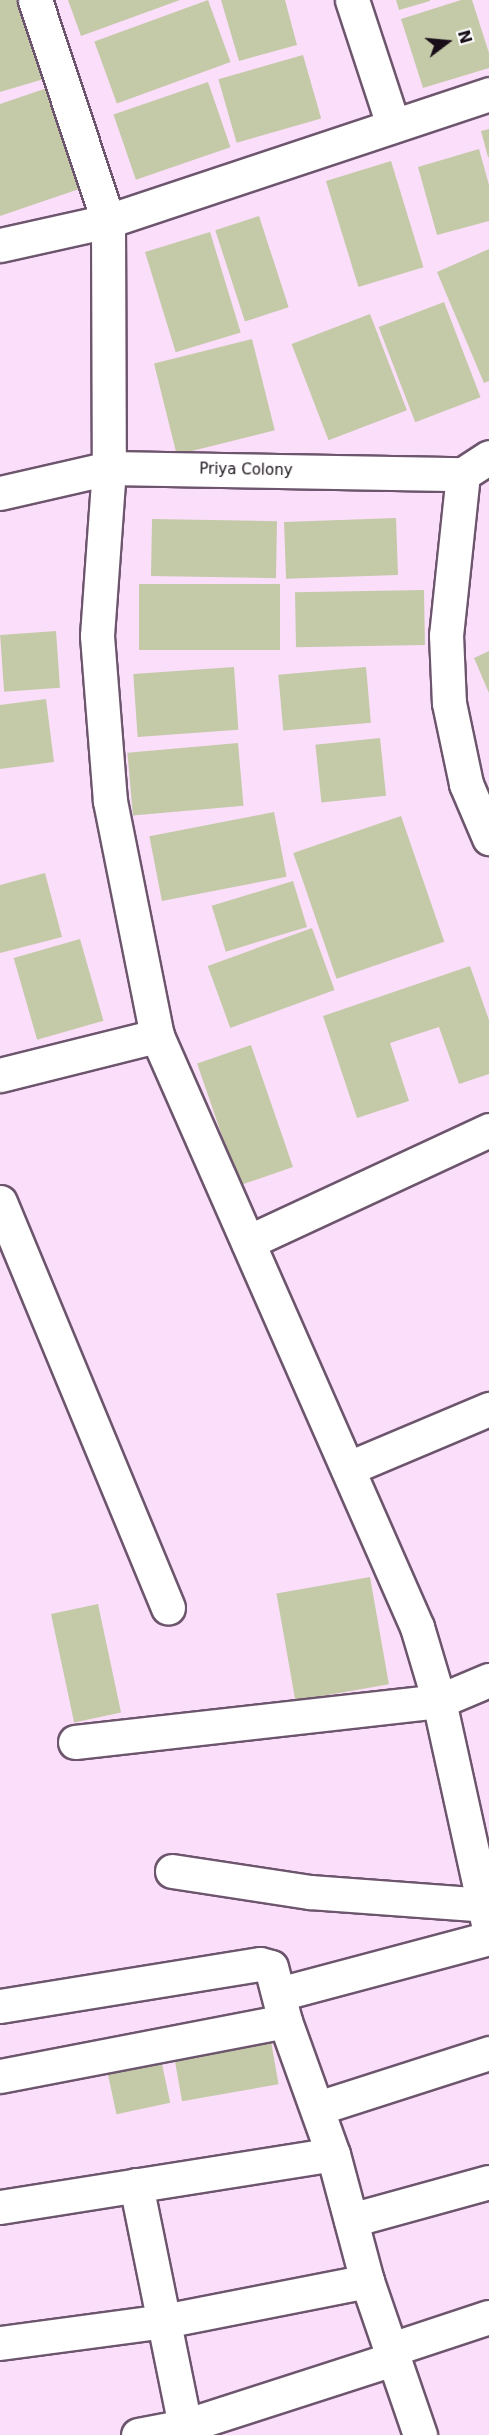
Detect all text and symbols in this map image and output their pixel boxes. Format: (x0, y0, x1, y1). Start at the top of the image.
north arrow (417, 12, 477, 72)
text: N (454, 28, 476, 46)
street label: Priya Colony (199, 460, 293, 480)

